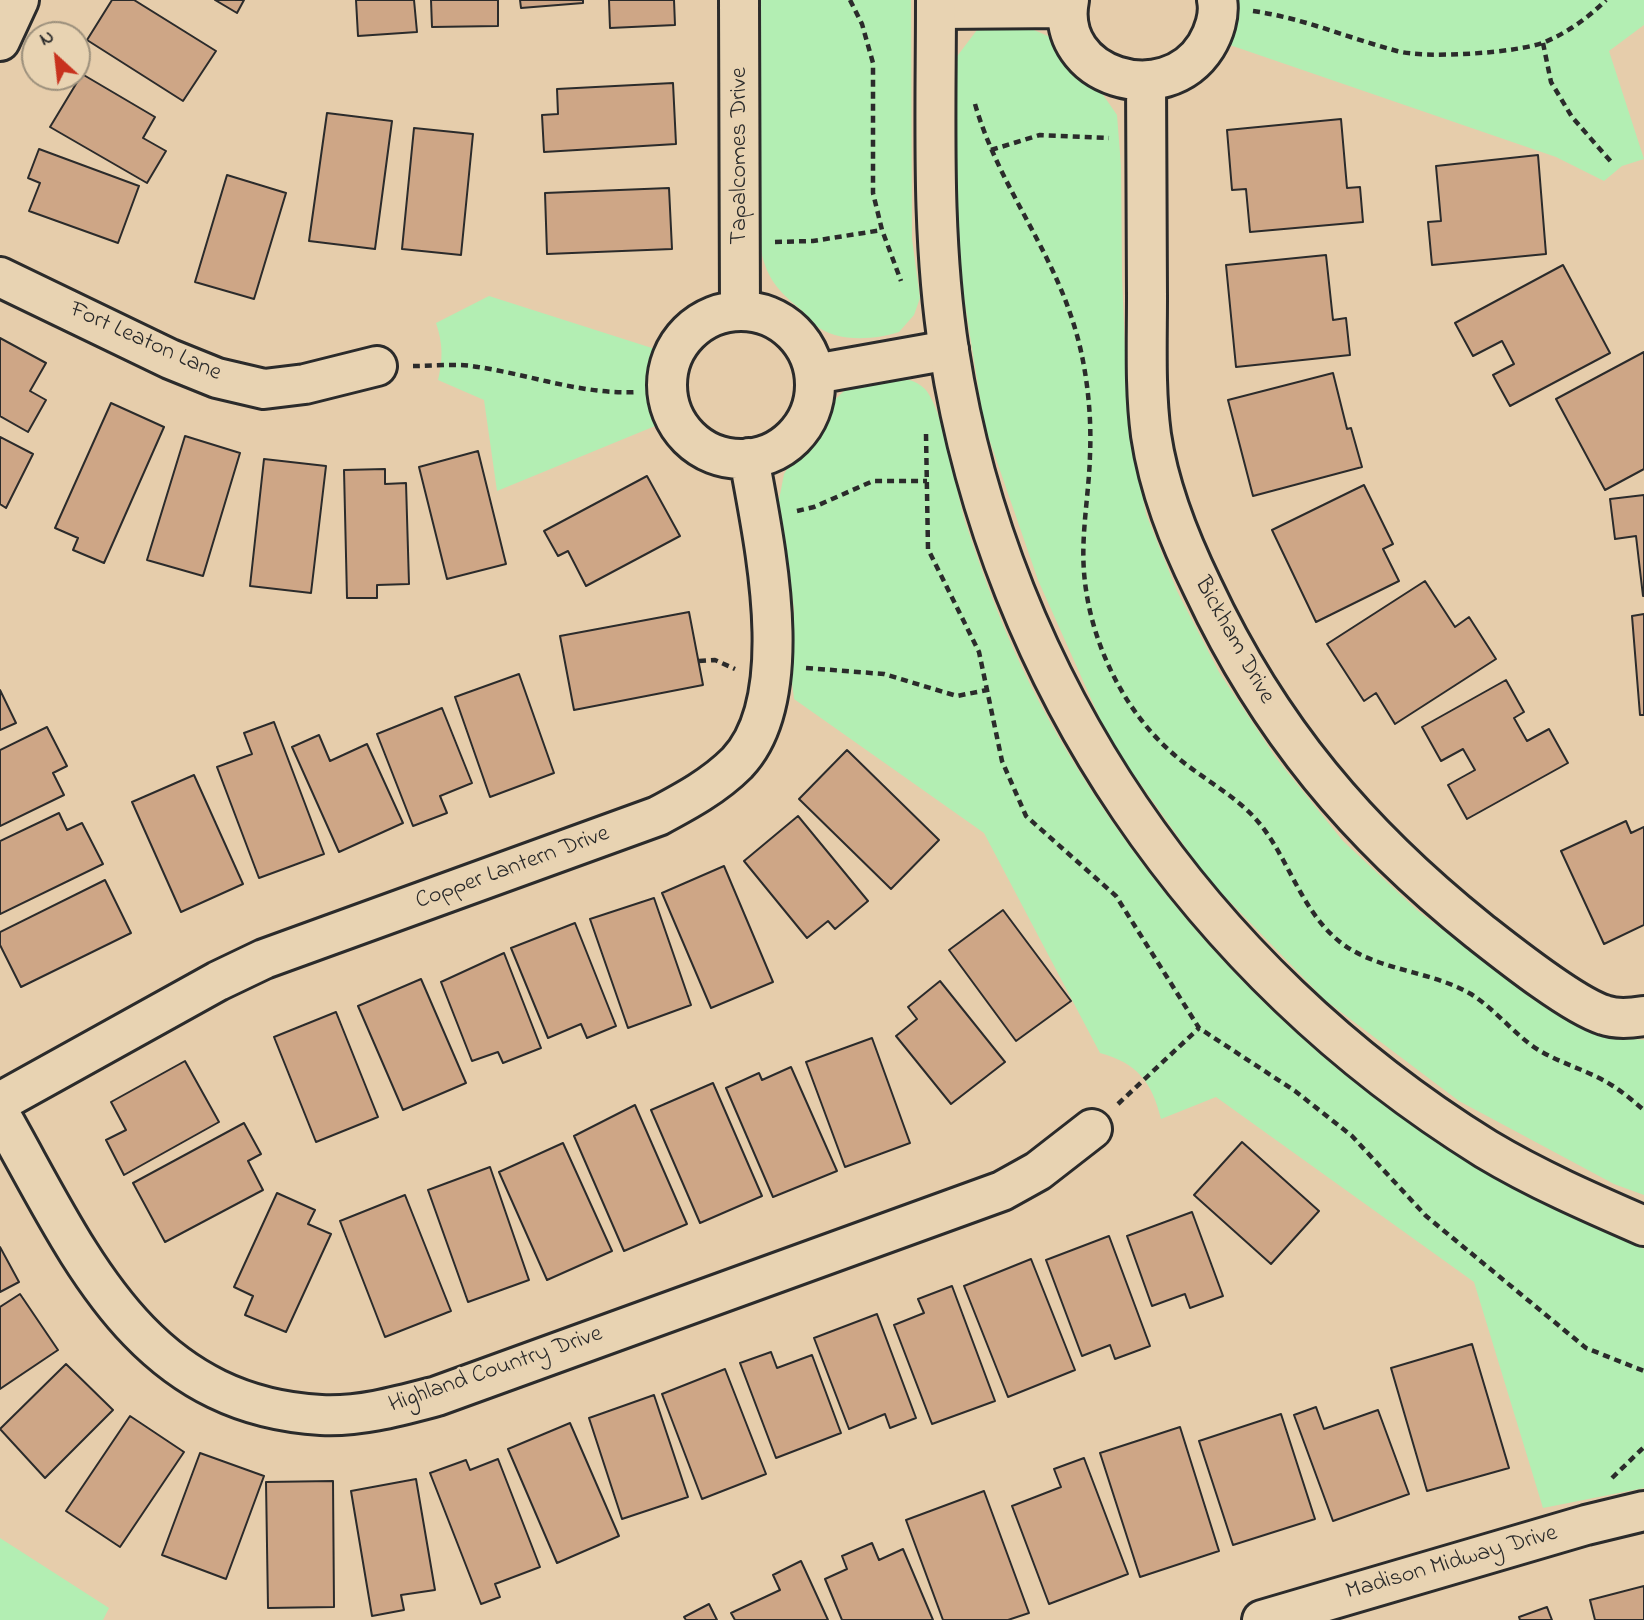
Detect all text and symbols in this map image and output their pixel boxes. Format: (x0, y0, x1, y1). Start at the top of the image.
north arrow (21, 21, 91, 91)
text: N (35, 24, 59, 54)
street label: Tapalcomes Drive (727, 67, 755, 245)
street label: Fort Leaton Lane (65, 297, 225, 389)
street label: Bickham Drive (1186, 572, 1280, 710)
street label: Copper Lantern Drive (412, 821, 614, 917)
street label: Highland Country Drive (385, 1321, 607, 1421)
street label: Madison Midway Drive (1343, 1520, 1561, 1608)

